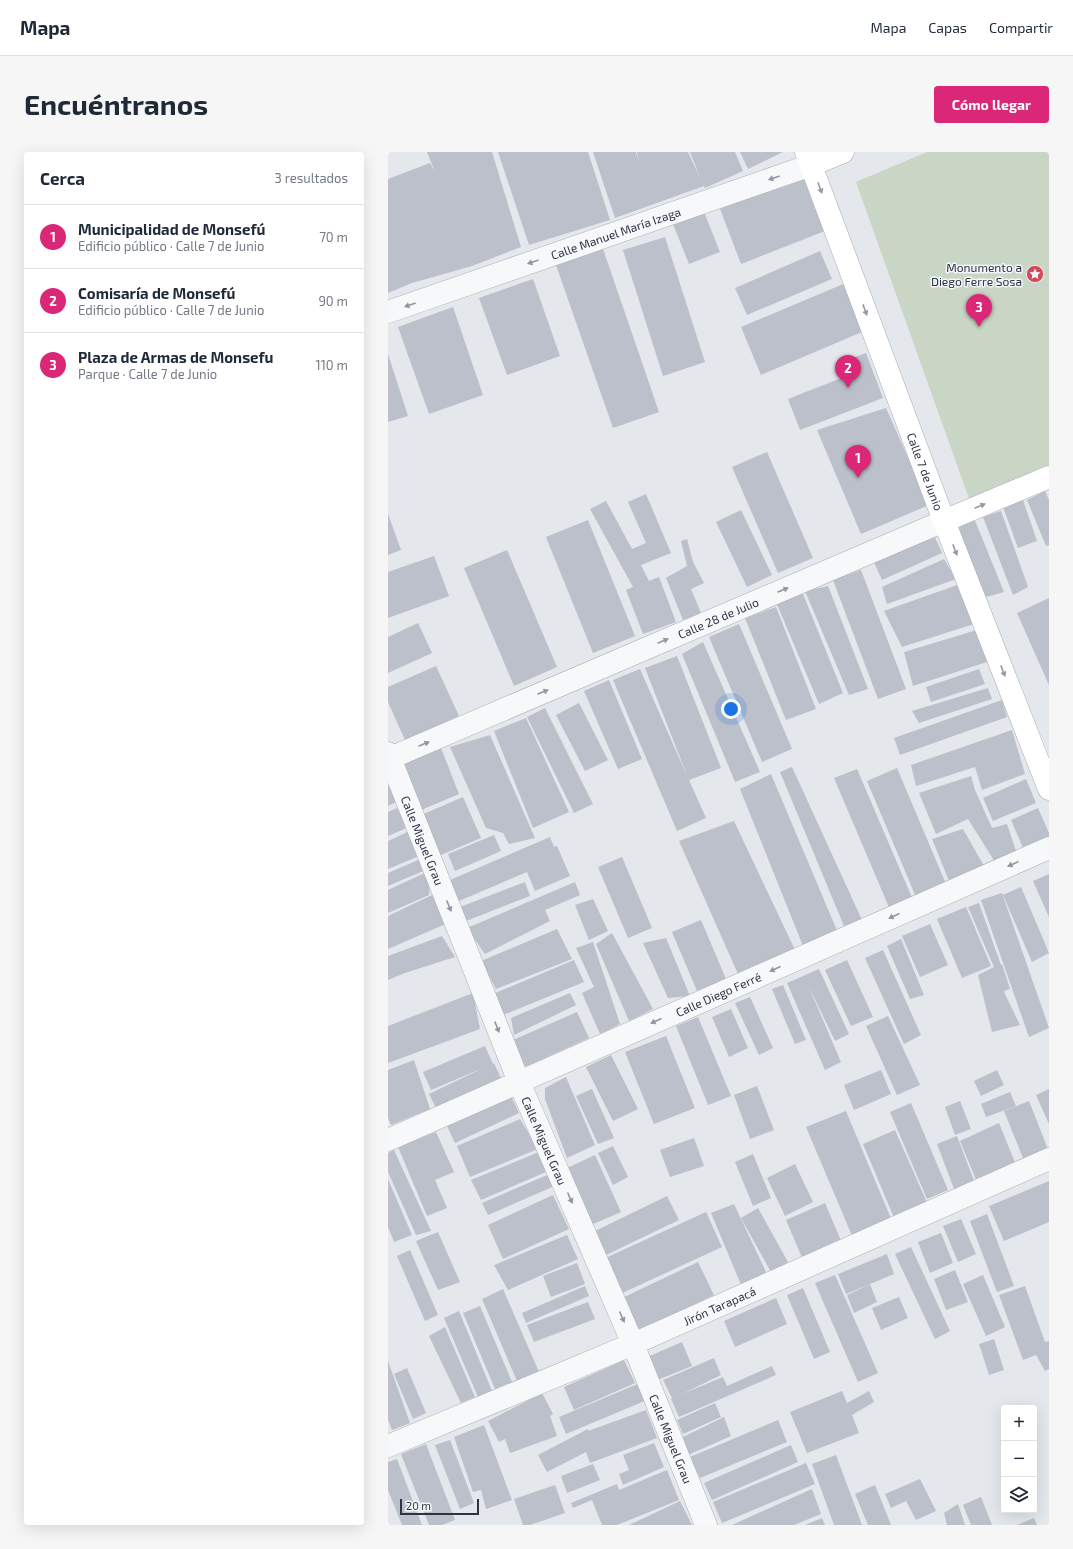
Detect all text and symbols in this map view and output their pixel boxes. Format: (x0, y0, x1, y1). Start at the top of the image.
text: Mapa (20, 16, 70, 39)
text: Mapa (871, 19, 906, 36)
text: Capas (928, 19, 967, 36)
text: Compartir (989, 19, 1053, 36)
button: Cómo llegar (934, 86, 1049, 123)
text: Encuéntranos (24, 87, 208, 121)
text: Cerca (40, 168, 85, 188)
text: 3 resultados (275, 170, 348, 186)
one-way arrow (768, 175, 780, 181)
one-way arrow (817, 183, 823, 195)
street label: Calle Manuel María Izaga (549, 204, 682, 262)
text: Municipalidad de Monsefú (78, 220, 266, 238)
text: 1 (50, 229, 56, 245)
text: 70 m (319, 229, 348, 245)
text: Edificio público · Calle 7 de Junio (78, 238, 264, 254)
one-way arrow (526, 259, 538, 265)
place label: Monumento a Diego Ferre Sosa (931, 260, 1022, 288)
place icon: Monumento a Diego Ferre Sosa (1025, 264, 1045, 284)
text: Comisaría de Monsefú (78, 284, 236, 302)
text: 2 (49, 293, 57, 309)
text: 90 m (318, 293, 348, 309)
pin: 3 (966, 294, 992, 327)
text: Edificio público · Calle 7 de Junio (78, 302, 264, 318)
one-way arrow (403, 302, 415, 308)
one-way arrow (863, 305, 869, 317)
text: Plaza de Armas de Monsefu (78, 348, 274, 366)
pin: 2 (835, 355, 861, 388)
text: 3 (49, 357, 57, 373)
text: 110 m (316, 357, 348, 373)
text: Parque · Calle 7 de Junio (78, 366, 217, 382)
street label: Calle 7 de Junio (905, 430, 946, 512)
pin: 1 (845, 445, 871, 478)
one-way arrow (975, 503, 986, 509)
one-way arrow (953, 544, 959, 556)
one-way arrow (777, 587, 789, 593)
street label: Calle 28 de Julio (675, 594, 761, 641)
one-way arrow (657, 638, 669, 645)
one-way arrow (1000, 665, 1006, 677)
one-way arrow (538, 689, 550, 695)
your location (721, 699, 741, 719)
one-way arrow (418, 740, 430, 746)
street label: Calle Miguel Grau (399, 794, 447, 887)
one-way arrow (1008, 861, 1019, 867)
one-way arrow (446, 901, 452, 912)
one-way arrow (889, 913, 900, 919)
one-way arrow (769, 966, 781, 972)
street label: Calle Diego Ferré (673, 969, 763, 1019)
one-way arrow (651, 1018, 662, 1024)
one-way arrow (494, 1022, 500, 1033)
street label: Calle Miguel Grau (519, 1094, 570, 1187)
one-way arrow (567, 1193, 573, 1204)
street label: Jirón Tarapacá (681, 1283, 758, 1328)
one-way arrow (619, 1312, 625, 1323)
street label: Calle Miguel Grau (647, 1392, 695, 1485)
map controls (1001, 1405, 1037, 1513)
button: + (1001, 1405, 1037, 1441)
button: − (1001, 1441, 1037, 1477)
button: layers (1001, 1477, 1037, 1513)
scale bar (400, 1497, 479, 1516)
text: 20 m (406, 1499, 431, 1512)

